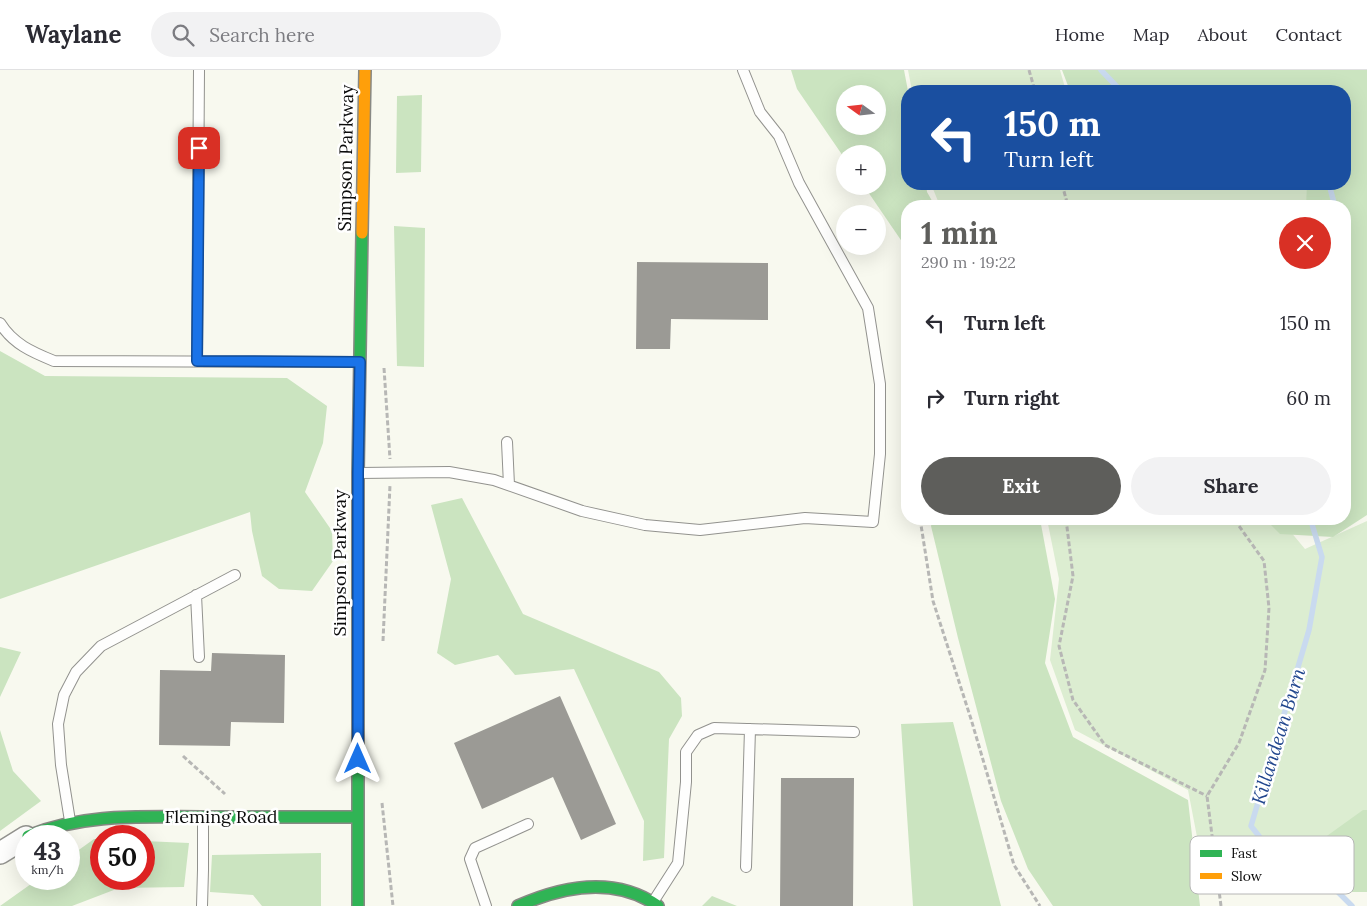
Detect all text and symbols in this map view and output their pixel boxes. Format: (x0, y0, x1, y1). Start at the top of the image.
search box (151, 12, 501, 57)
text: Waylane (25, 19, 121, 50)
icon: search (169, 21, 197, 49)
text: Search here (209, 23, 315, 47)
text: Home (1055, 23, 1105, 46)
text: Map (1133, 23, 1169, 46)
text: About (1197, 23, 1247, 46)
text: Contact (1275, 23, 1342, 46)
street label: Simpson Parkway (333, 84, 358, 232)
north arrow (836, 85, 886, 135)
map controls (836, 85, 886, 255)
text: 150 m (1004, 101, 1101, 146)
icon: left (921, 105, 986, 170)
pin (178, 127, 220, 169)
icon: arrive (185, 134, 213, 162)
button: + (836, 145, 886, 195)
text: Turn left (1004, 145, 1094, 173)
button: − (836, 205, 886, 255)
text: 1 min (921, 214, 998, 252)
button: close (1279, 217, 1331, 269)
text: 290 m · 19:22 (921, 252, 1016, 272)
icon: left (921, 309, 949, 337)
text: Turn left (964, 311, 1045, 335)
text: 150 m (1280, 311, 1331, 335)
icon: right (921, 384, 949, 412)
text: Turn right (964, 386, 1060, 410)
text: 60 m (1286, 386, 1331, 410)
button: Exit (921, 457, 1121, 515)
button: Share (1131, 457, 1331, 515)
street label: Simpson Parkway (328, 489, 351, 636)
water label: Killandean Burn (1246, 665, 1310, 807)
position arrow (331, 732, 383, 784)
street label: Fleming Road (164, 805, 278, 828)
speed limit sign: 50 (90, 825, 155, 890)
text: 43 (34, 835, 61, 867)
legend (1190, 836, 1354, 894)
text: Fast (1231, 844, 1258, 862)
text: km/h (31, 862, 64, 877)
text: Slow (1231, 867, 1263, 885)

